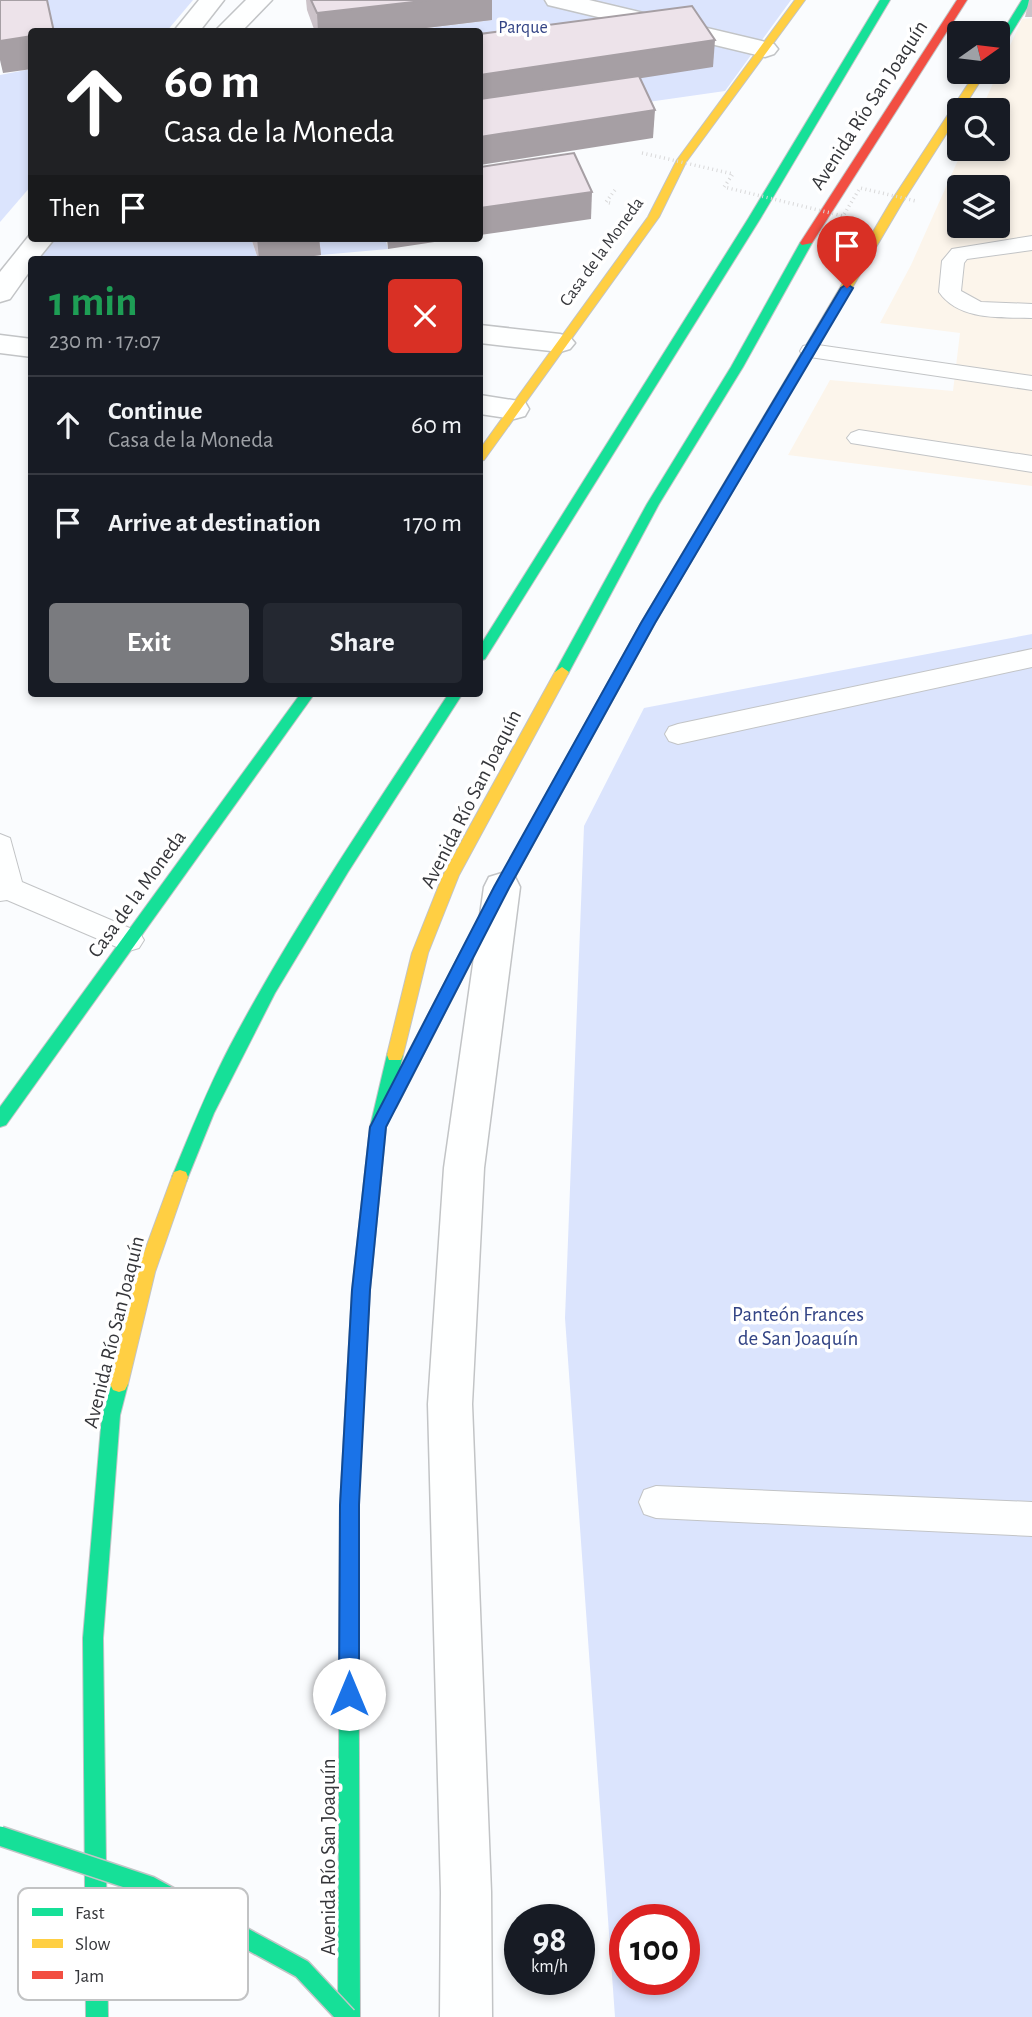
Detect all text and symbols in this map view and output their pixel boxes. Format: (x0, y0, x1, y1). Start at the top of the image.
street label: Avenida Río San Joaquín (806, 17, 932, 193)
park label: Parque (498, 19, 548, 37)
north arrow (947, 21, 1010, 84)
map controls (947, 21, 1010, 238)
icon: ahead (49, 56, 140, 147)
text: 60 m (164, 58, 260, 107)
button: search (947, 98, 1010, 161)
text: Casa de la Moneda (164, 116, 395, 148)
button: layers (947, 175, 1010, 238)
icon: arrive (114, 189, 152, 227)
street label: Casa de la Moneda (557, 194, 647, 310)
text: Then (49, 195, 100, 221)
pin (817, 216, 877, 288)
icon: arrive (828, 227, 866, 265)
button: close (388, 279, 462, 353)
text: 1 min (49, 281, 138, 323)
text: 230 m · 17:07 (49, 330, 161, 353)
text: Continue (108, 398, 203, 424)
icon: ahead (49, 406, 87, 444)
text: 60 m (411, 412, 462, 438)
text: Casa de la Moneda (108, 429, 274, 452)
icon: arrive (49, 504, 87, 542)
text: Arrive at destination (108, 510, 321, 536)
text: 170 m (403, 510, 462, 536)
button: Exit (49, 603, 249, 683)
button: Share (263, 603, 462, 683)
street label: Avenida Río San Joaquín (417, 706, 525, 892)
street label: Casa de la Moneda (84, 826, 190, 961)
street label: Avenida Río San Joaquín (80, 1234, 148, 1430)
park label: Panteón Frances de San Joaquín (732, 1304, 864, 1349)
position arrow (312, 1657, 386, 1731)
street label: Avenida Río San Joaquín (318, 1758, 339, 1956)
legend (18, 1888, 248, 2000)
text: Fast (75, 1904, 105, 1923)
speed limit sign: 100 (609, 1904, 700, 1995)
text: 98 (532, 1923, 567, 1958)
text: Slow (75, 1935, 111, 1954)
text: km/h (531, 1958, 568, 1976)
text: Jam (75, 1967, 104, 1986)

